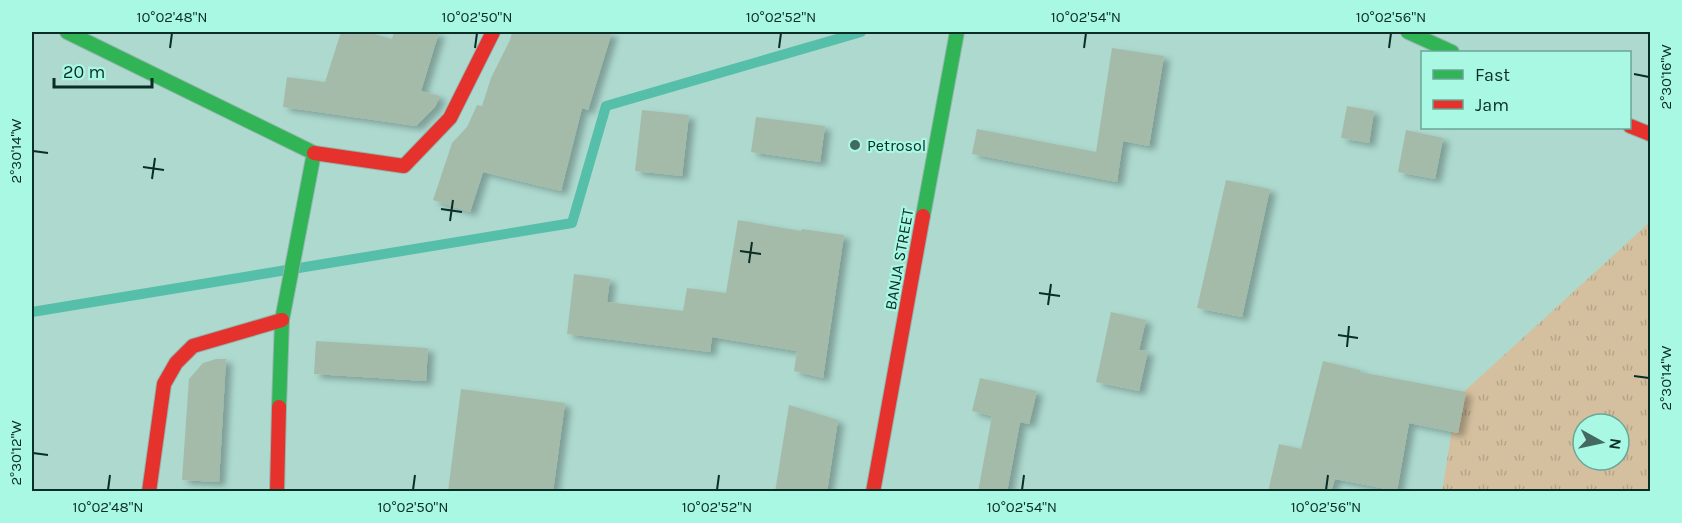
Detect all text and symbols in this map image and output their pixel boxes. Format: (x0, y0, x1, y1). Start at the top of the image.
text: 10°02'48"N (136, 8, 208, 26)
text: 10°02'50"N (442, 8, 512, 26)
text: 10°02'52"N (746, 8, 816, 26)
text: 10°02'54"N (1051, 8, 1121, 26)
text: 10°02'56"N (1356, 8, 1426, 26)
text: 2°30'16"W (1657, 44, 1675, 110)
scale bar (54, 51, 152, 89)
legend (1421, 51, 1631, 129)
text: 20 m (63, 61, 105, 83)
text: Fast (1475, 64, 1510, 86)
text: Jam (1475, 94, 1509, 116)
text: 2°30'14"W (7, 118, 25, 183)
place label: Petrosol (867, 136, 926, 155)
marker: Petrosol (848, 138, 862, 152)
street label: BANJA STREET (881, 207, 917, 311)
text: 2°30'14"W (1657, 345, 1675, 410)
north arrow (1571, 412, 1631, 472)
text: 2°30'12"W (7, 420, 25, 486)
text: N (1605, 437, 1626, 451)
text: 10°02'48"N (72, 498, 144, 516)
text: 10°02'50"N (378, 498, 448, 516)
text: 10°02'52"N (682, 498, 752, 516)
text: 10°02'54"N (987, 498, 1057, 516)
text: 10°02'56"N (1291, 498, 1361, 516)

